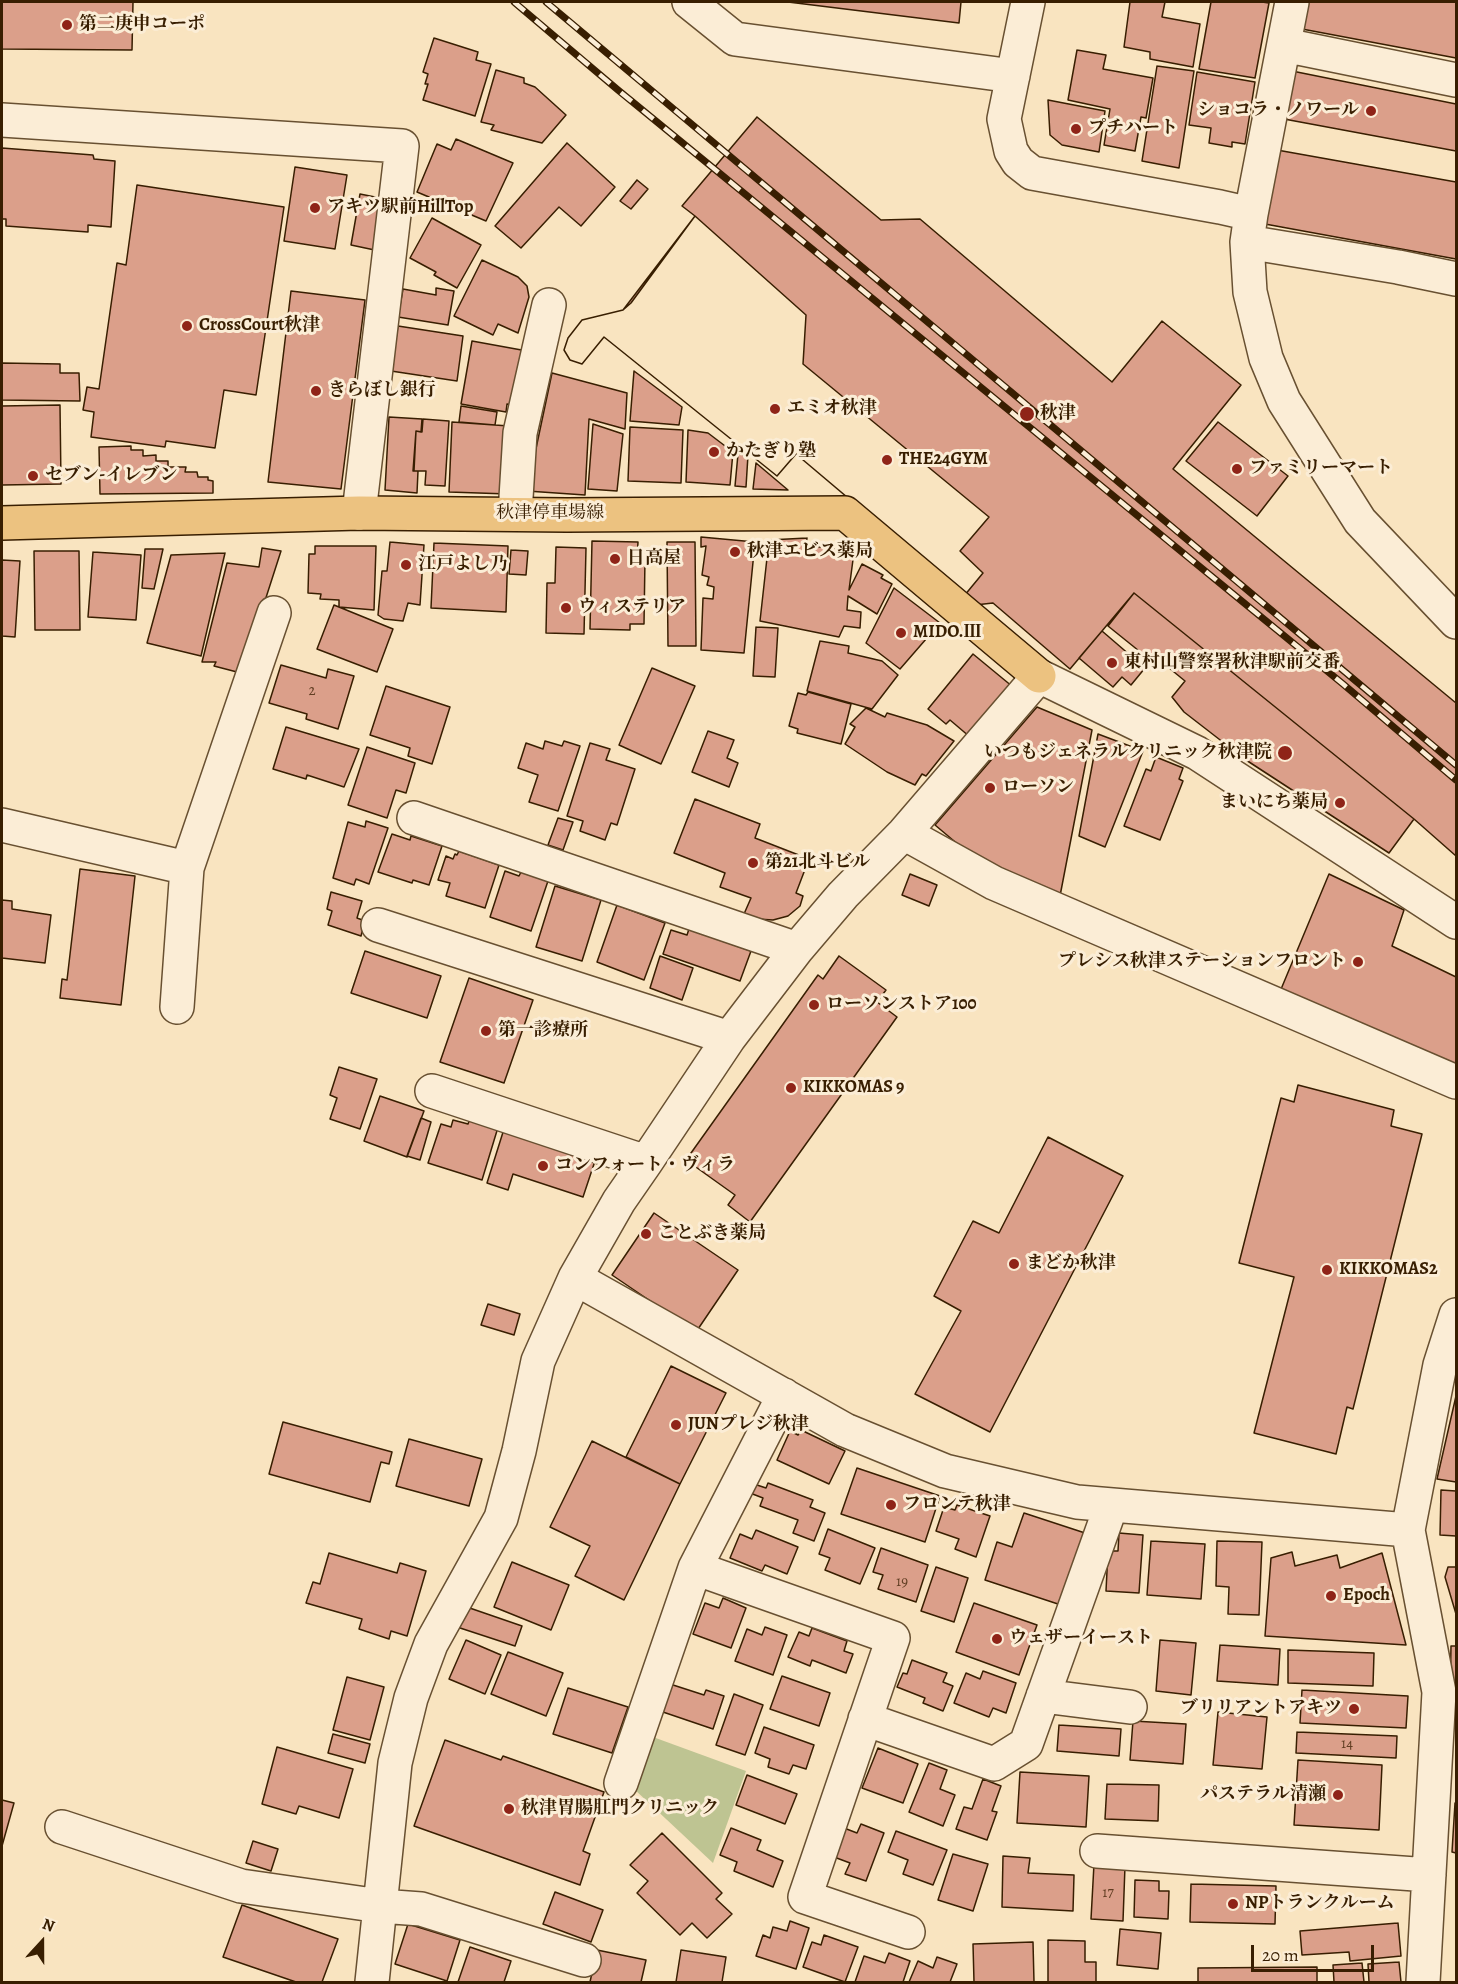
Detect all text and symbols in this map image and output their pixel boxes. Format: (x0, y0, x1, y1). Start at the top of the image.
place label: 第二庚申コーポ (79, 14, 205, 36)
marker: 第二庚申コーポ (60, 18, 74, 32)
place label: ショコラ・ノワール (1197, 100, 1359, 122)
marker: ショコラ・ノワール (1364, 104, 1378, 118)
place label: プチハート (1088, 118, 1178, 140)
marker: プチハート (1069, 122, 1083, 136)
place label: アキツ駅前HillTop (327, 197, 473, 219)
marker: アキツ駅前HillTop (308, 201, 322, 215)
place label: CrossCourt秋津 (199, 315, 320, 337)
marker: CrossCourt秋津 (180, 319, 194, 333)
place label: きらぼし銀行 (328, 380, 436, 402)
marker: きらぼし銀行 (309, 384, 323, 398)
place label: エミオ秋津 (787, 398, 877, 420)
marker: エミオ秋津 (768, 402, 782, 416)
place label: 秋津 (1040, 403, 1076, 425)
marker: 秋津 (1018, 405, 1036, 423)
place label: かたぎり塾 (726, 441, 816, 463)
marker: かたぎり塾 (707, 445, 721, 459)
place label: THE24GYM (899, 449, 988, 471)
marker: THE24GYM (880, 453, 894, 467)
place label: ファミリーマート (1249, 458, 1393, 480)
marker: ファミリーマート (1230, 462, 1244, 476)
place label: セブン-イレブン (45, 465, 177, 487)
marker: セブン-イレブン (26, 469, 40, 483)
street label: 秋津停車場線 (496, 503, 604, 525)
place label: 秋津エビス薬局 (747, 541, 873, 563)
marker: 秋津エビス薬局 (728, 545, 742, 559)
place label: 日高屋 (627, 548, 681, 570)
marker: 日高屋 (608, 552, 622, 566)
place label: 江戸よし乃 (418, 554, 508, 576)
marker: 江戸よし乃 (399, 558, 413, 572)
place label: ウィステリア (578, 597, 686, 619)
marker: ウィステリア (559, 601, 573, 615)
place label: MIDO.Ⅲ (913, 622, 982, 644)
marker: MIDO.Ⅲ (894, 626, 908, 640)
place label: 東村山警察署秋津駅前交番 (1124, 652, 1340, 674)
marker: 東村山警察署秋津駅前交番 (1105, 656, 1119, 670)
house number: 2 (308, 682, 316, 700)
place label: いつもジェネラルクリニック秋津院 (984, 742, 1272, 764)
marker: いつもジェネラルクリニック秋津院 (1276, 744, 1294, 762)
place label: ローソン (1002, 777, 1074, 799)
marker: ローソン (983, 781, 997, 795)
place label: まいにち薬局 (1220, 792, 1328, 814)
marker: まいにち薬局 (1333, 796, 1347, 810)
place label: 第21北斗ビル (765, 852, 870, 874)
marker: 第21北斗ビル (746, 856, 760, 870)
place label: プレシス秋津ステーションフロント (1058, 951, 1346, 973)
marker: プレシス秋津ステーションフロント (1351, 955, 1365, 969)
place label: ローソンストア100 (826, 994, 977, 1016)
marker: ローソンストア100 (807, 998, 821, 1012)
place label: 第一診療所 (498, 1020, 588, 1042)
marker: 第一診療所 (479, 1024, 493, 1038)
place label: KIKKOMAS 9 (803, 1077, 904, 1099)
marker: KIKKOMAS 9 (784, 1081, 798, 1095)
place label: コンフォート・ヴィラ (555, 1155, 735, 1177)
marker: コンフォート・ヴィラ (536, 1159, 550, 1173)
place label: ことぶき薬局 (658, 1223, 766, 1245)
marker: ことぶき薬局 (639, 1227, 653, 1241)
place label: まどか秋津 (1026, 1253, 1116, 1275)
marker: まどか秋津 (1007, 1257, 1021, 1271)
place label: KIKKOMAS2 (1339, 1259, 1438, 1281)
marker: KIKKOMAS2 (1320, 1263, 1334, 1277)
place label: JUNプレジ秋津 (688, 1414, 809, 1436)
marker: JUNプレジ秋津 (669, 1418, 683, 1432)
place label: フロンテ秋津 (903, 1494, 1011, 1516)
marker: フロンテ秋津 (884, 1498, 898, 1512)
house number: 19 (896, 1573, 908, 1591)
place label: Epoch (1343, 1585, 1390, 1607)
marker: Epoch (1324, 1589, 1338, 1603)
place label: ウェザーイースト (1009, 1628, 1153, 1650)
marker: ウェザーイースト (990, 1632, 1004, 1646)
place label: ブリリアントアキツ (1180, 1698, 1342, 1720)
marker: ブリリアントアキツ (1347, 1702, 1361, 1716)
house number: 14 (1341, 1735, 1353, 1753)
place label: パステラル清瀬 (1200, 1784, 1326, 1806)
marker: パステラル清瀬 (1331, 1788, 1345, 1802)
place label: 秋津胃腸肛門クリニック (521, 1798, 719, 1820)
marker: 秋津胃腸肛門クリニック (502, 1802, 516, 1816)
house number: 17 (1102, 1884, 1114, 1902)
place label: NPトランクルーム (1245, 1893, 1394, 1915)
marker: NPトランクルーム (1226, 1897, 1240, 1911)
north arrow (12, 1912, 72, 1972)
text: N (39, 1913, 58, 1938)
scale bar (1254, 1933, 1377, 1971)
text: 20 m (1262, 1943, 1299, 1967)

